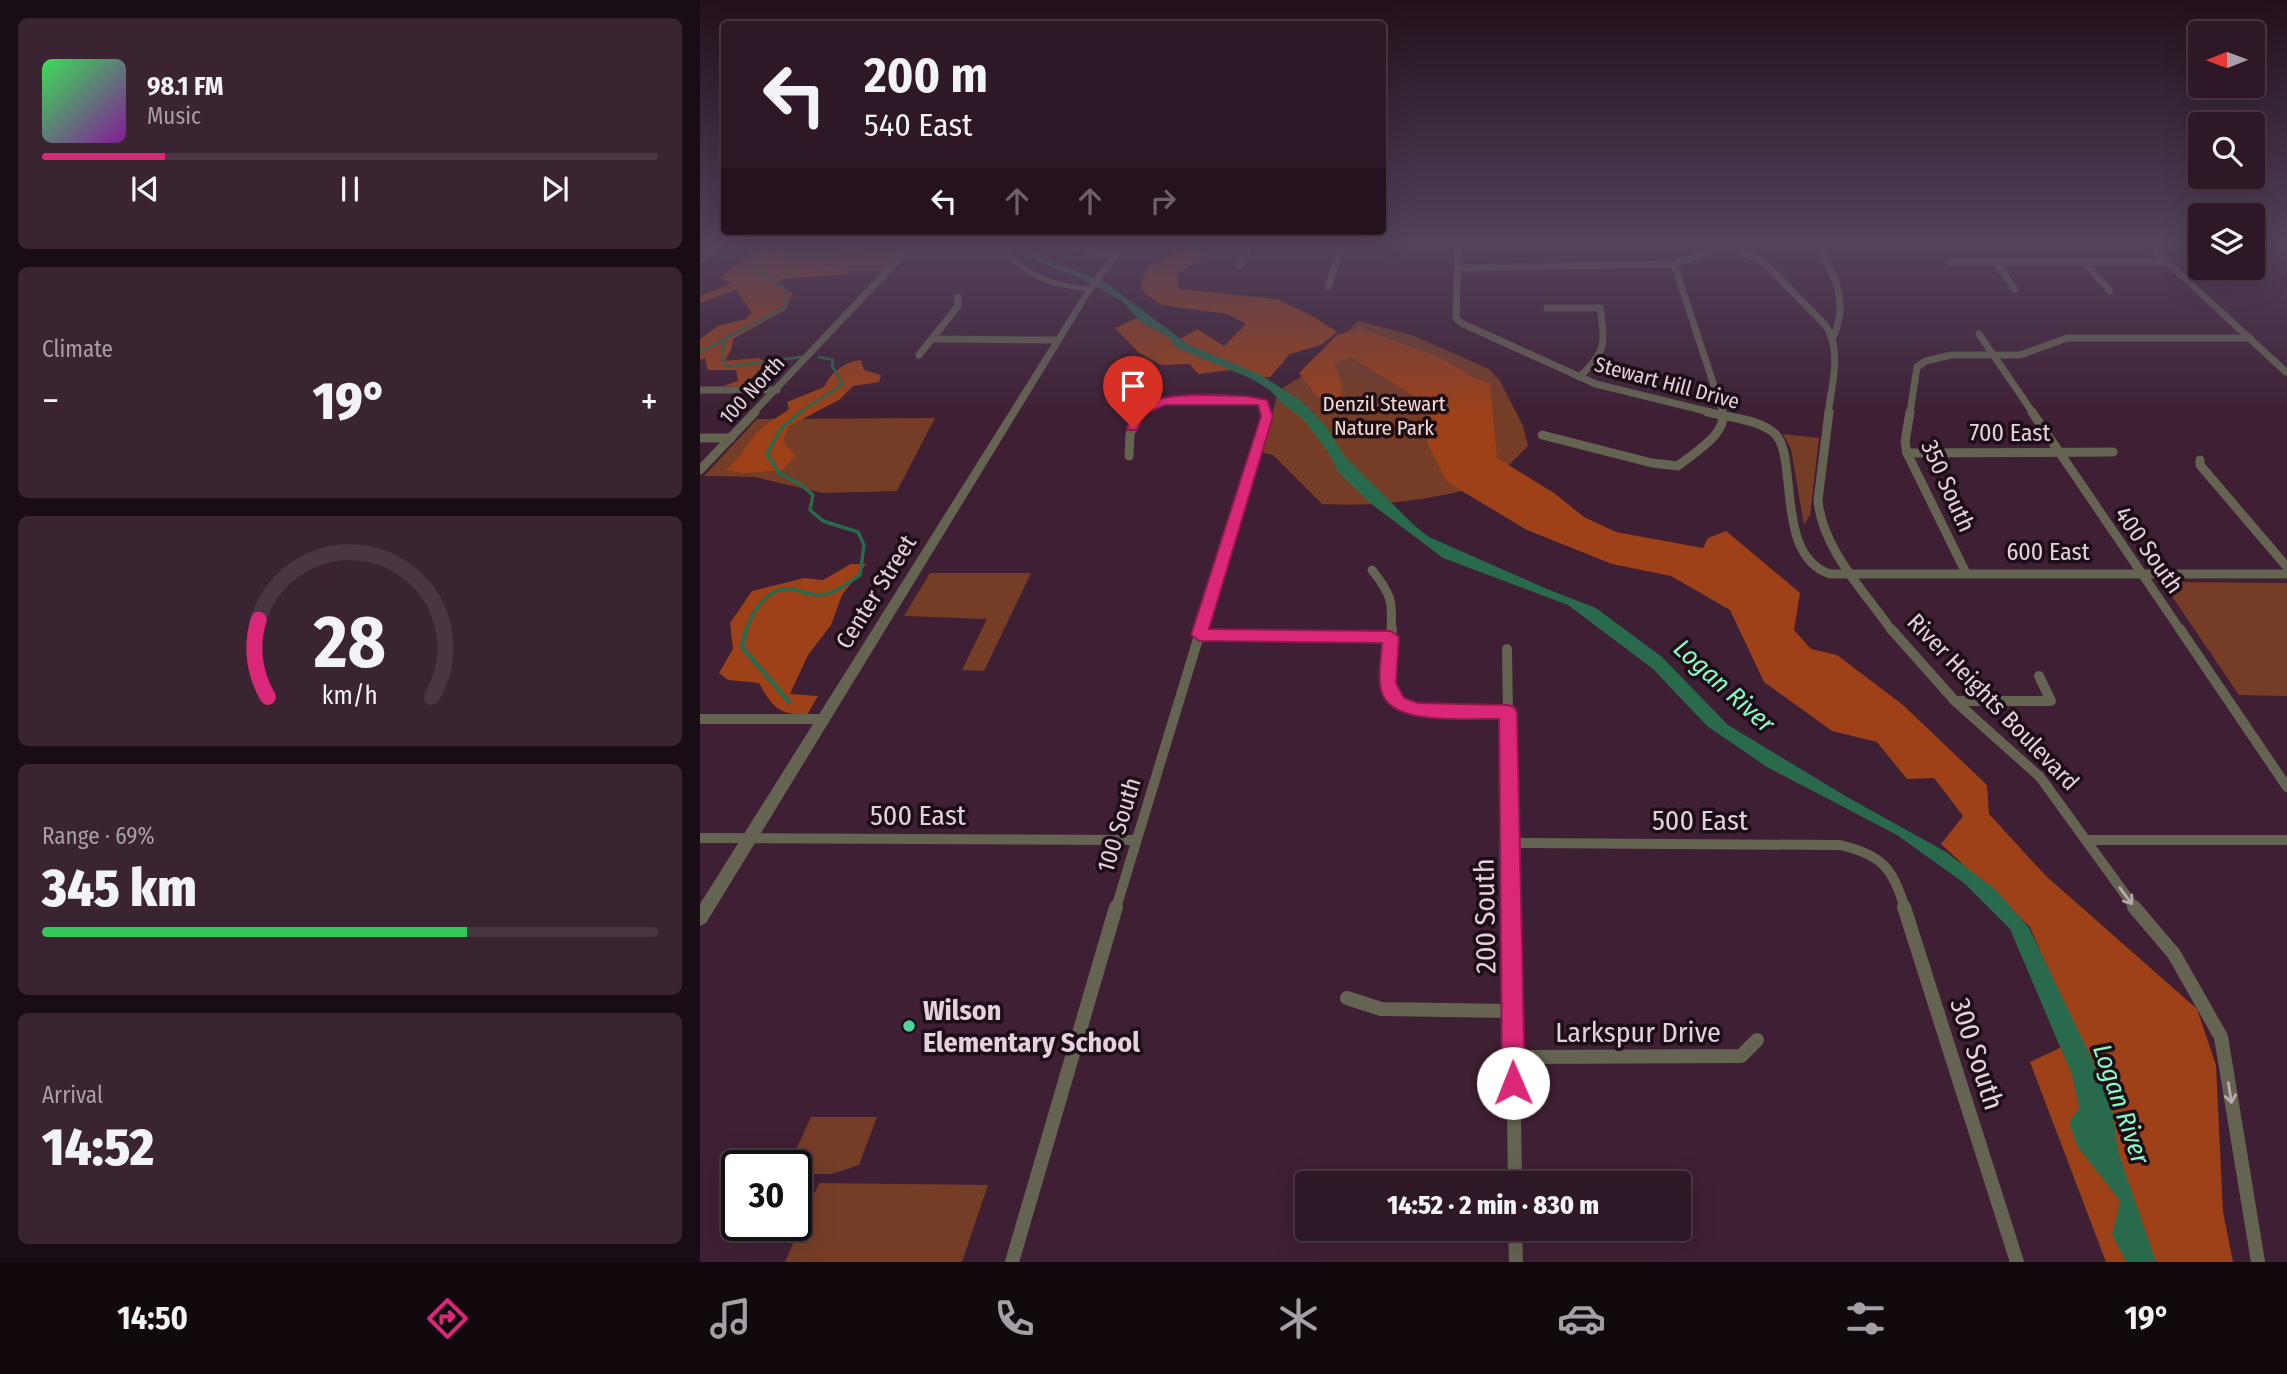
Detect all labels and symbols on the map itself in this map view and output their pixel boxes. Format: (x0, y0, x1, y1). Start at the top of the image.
north arrow (2188, 21, 2264, 98)
street label: 100 North (714, 350, 790, 430)
street label: Stewart Hill Drive (1592, 351, 1742, 415)
pin (1103, 356, 1163, 428)
park label: Denzil Stewart Nature Park (1322, 391, 1446, 441)
street label: 700 East (1970, 419, 2051, 447)
street label: 350 South (1915, 436, 1981, 536)
street label: 400 South (2109, 501, 2189, 599)
street label: Center Street (830, 530, 922, 654)
street label: 600 East (2006, 538, 2090, 566)
street label: River Heights Boulevard (1901, 608, 2085, 796)
water label: Logan River (1667, 633, 1781, 740)
street label: 100 South (1091, 774, 1147, 876)
street label: 500 East (870, 799, 967, 832)
street label: 500 East (1652, 804, 1749, 837)
street label: 200 South (1467, 858, 1503, 974)
one-way arrow (2119, 886, 2133, 905)
place label: Wilson Elementary School (923, 994, 1140, 1059)
street label: 300 South (1943, 994, 2011, 1114)
street label: Larkspur Drive (1555, 1016, 1721, 1049)
marker: Wilson Elementary School (901, 1018, 917, 1034)
water label: Logan River (2086, 1040, 2156, 1169)
position arrow (1476, 1046, 1550, 1120)
one-way arrow (2224, 1081, 2237, 1104)
speed limit sign: 30 (721, 1150, 812, 1241)

